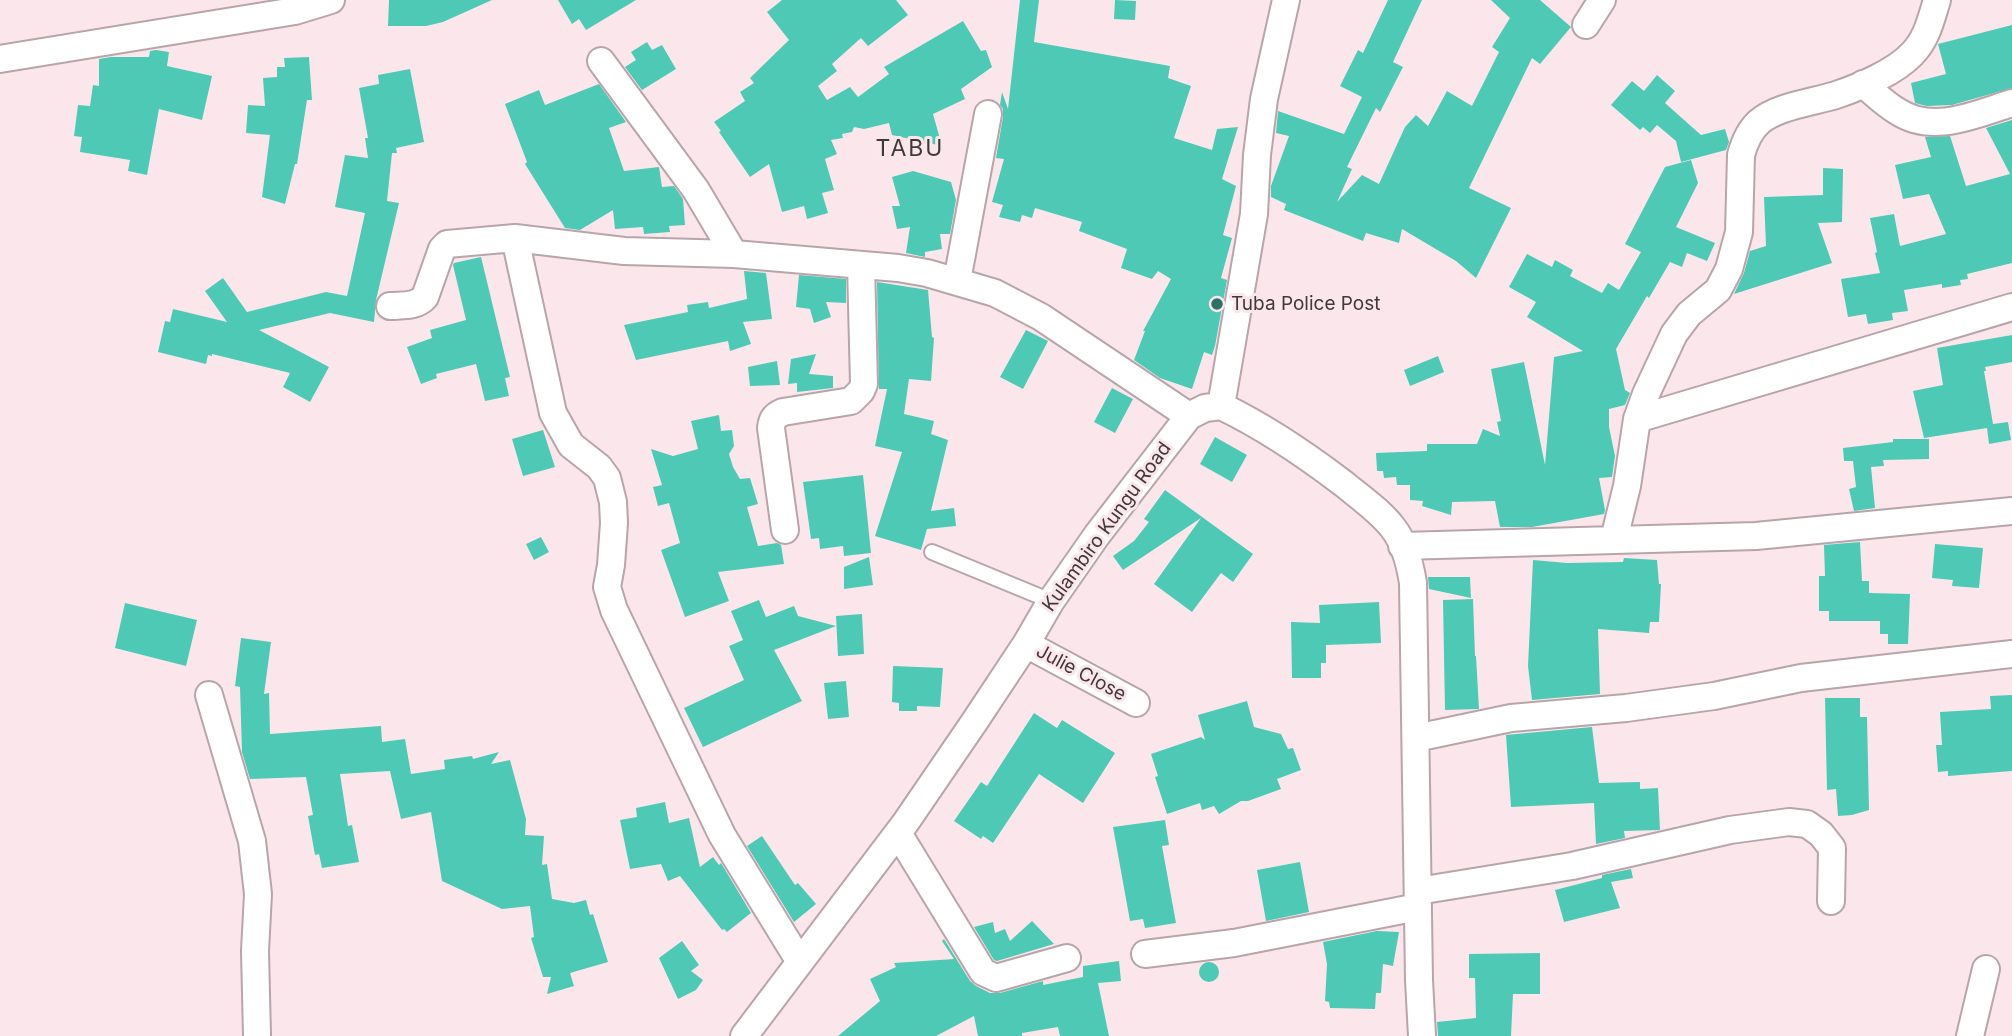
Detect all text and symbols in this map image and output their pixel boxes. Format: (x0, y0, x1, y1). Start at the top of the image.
district label: TABU (876, 135, 944, 163)
place label: Tuba Police Post (1231, 293, 1381, 315)
marker: Tuba Police Post (1209, 296, 1225, 312)
street label: Kulambiro Kungu Road (1038, 438, 1176, 616)
street label: Julie Close (1032, 640, 1130, 706)

